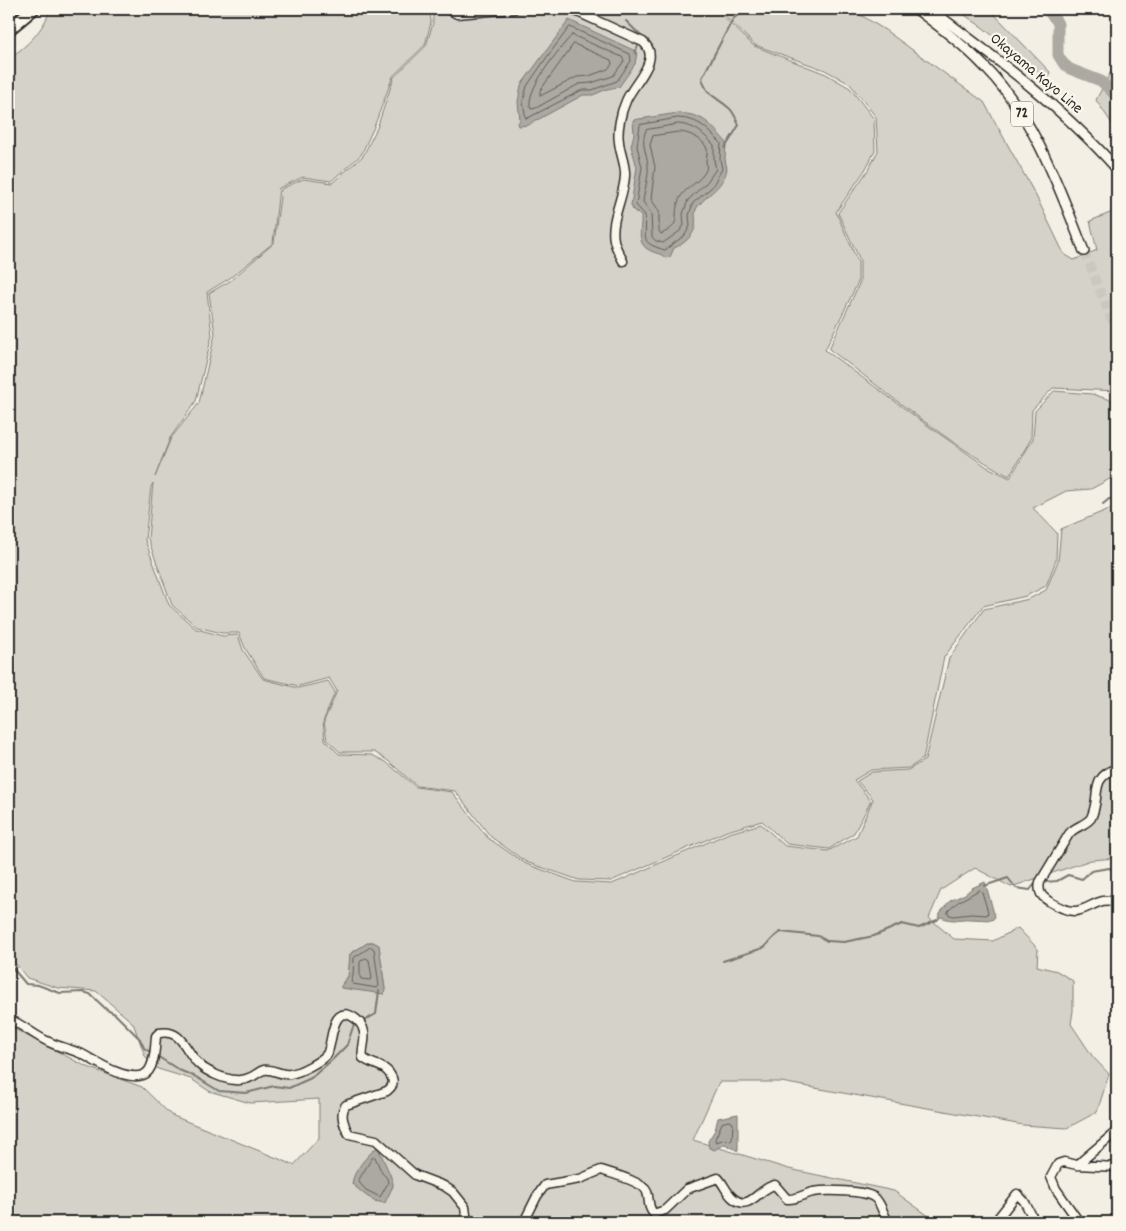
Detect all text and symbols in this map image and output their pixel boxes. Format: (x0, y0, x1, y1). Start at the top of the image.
street label: Okayama Kayo Line (984, 28, 1088, 120)
road number: 72 (1011, 102, 1033, 126)

